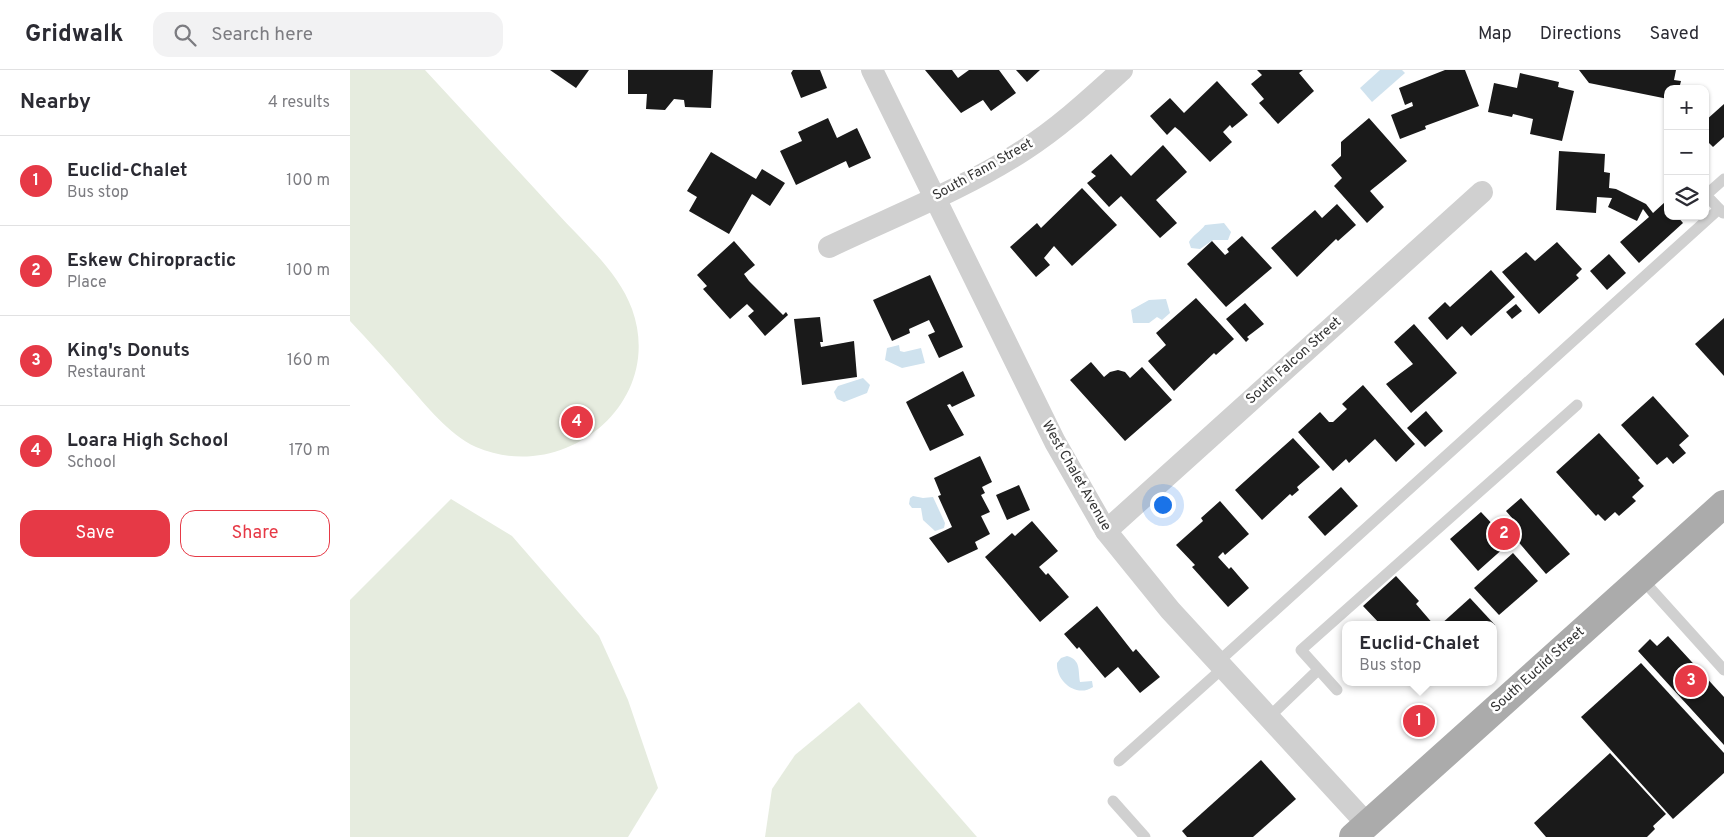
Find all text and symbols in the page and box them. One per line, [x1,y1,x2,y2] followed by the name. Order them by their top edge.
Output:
[153,12,503,57] search box
[25,20,123,50] text: Gridwalk
[171,21,199,49] icon: search
[211,23,313,47] text: Search here
[1478,23,1512,46] text: Map
[1540,23,1622,46] text: Directions
[1650,23,1699,46] text: Saved
[1664,85,1709,220] map controls
[1664,85,1709,130] button: +
[20,89,91,116] text: Nearby
[268,93,330,113] text: 4 results
[1664,130,1709,175] button: −
[930,135,1036,205] street label: South Fann Street
[67,159,187,183] text: Euclid-Chalet
[33,171,39,191] text: 1
[286,171,330,191] text: 100 m
[1664,175,1709,220] button: layers
[67,183,129,203] text: Bus stop
[67,249,236,273] text: Eskew Chiropractic
[31,261,41,281] text: 2
[286,261,330,281] text: 100 m
[67,273,107,293] text: Place
[1243,314,1345,408] street label: South Falcon Street
[67,339,190,363] text: King's Donuts
[31,351,41,371] text: 3
[287,351,330,371] text: 160 m
[67,363,146,383] text: Restaurant
[561,403,593,441] pin: 4
[1038,418,1114,534] street label: West Chalet Avenue
[67,429,229,453] text: Loara High School
[31,441,41,461] text: 4
[289,441,330,461] text: 170 m
[67,453,116,473] text: School
[1150,492,1176,518] your location
[20,510,170,557] button: Save
[180,510,330,557] button: Share
[1488,515,1520,553] pin: 2
[1342,621,1497,686] popup
[1488,623,1588,717] street label: South Euclid Street
[1359,632,1480,656] text: Euclid-Chalet
[1359,656,1421,676] text: Bus stop
[1675,662,1707,700] pin: 3
[1403,702,1435,740] pin: 1

